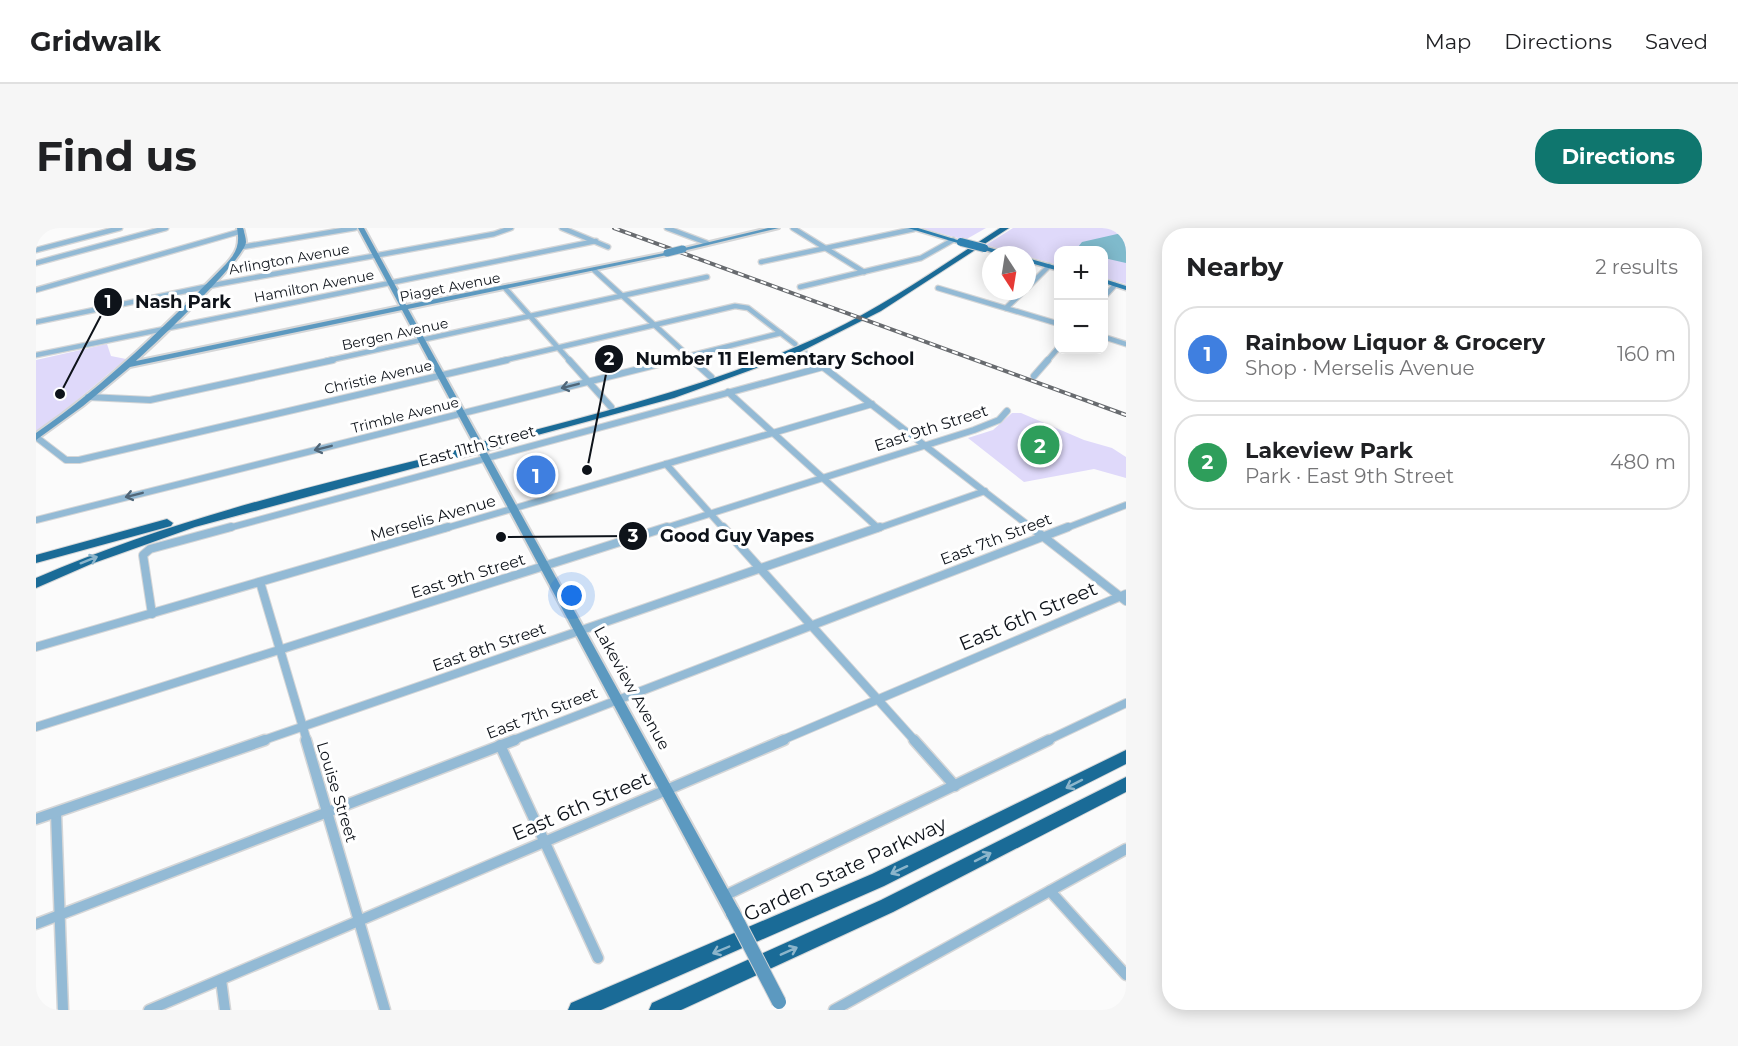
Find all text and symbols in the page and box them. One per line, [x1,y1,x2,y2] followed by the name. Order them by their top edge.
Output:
[30,24,161,58] text: Gridwalk
[1425,29,1471,54] text: Map
[1504,29,1612,54] text: Directions
[1645,29,1708,54] text: Saved
[1535,129,1702,184] button: Directions
[36,130,197,182] text: Find us
[227,240,351,278] street label: Arlington Avenue
[982,246,1036,300] north arrow
[1054,246,1108,354] map controls
[1054,246,1108,300] button: +
[1186,251,1283,283] text: Nearby
[1595,255,1678,279] text: 2 results
[252,266,376,306] street label: Hamilton Avenue
[398,268,502,306] street label: Piaget Avenue
[93,284,243,320] callout: Nash Park
[104,291,112,313] text: 1
[135,291,231,313] text: Nash Park
[1054,300,1108,354] button: −
[340,314,450,354] street label: Bergen Avenue
[1245,329,1545,356] text: Rainbow Liquor & Grocery
[594,341,927,377] callout: Number 11 Elementary School
[1204,342,1211,366] text: 1
[1617,342,1676,366] text: 160 m
[604,348,615,370] text: 2
[635,348,915,370] text: Number 11 Elementary School
[322,356,434,398] street label: Christie Avenue
[1245,356,1475,380] text: Shop · Merselis Avenue
[561,381,580,393] one-way arrow
[349,393,461,437] street label: Trimble Avenue
[872,401,991,455] street label: East 9th Street
[417,421,538,471] street label: East 11th Street
[1020,422,1060,468] pin: 2
[1245,437,1413,464] text: Lakeview Park
[314,443,333,455] one-way arrow
[1202,450,1213,474] text: 2
[1610,450,1676,474] text: 480 m
[516,452,556,498] pin: 1
[1245,464,1454,488] text: Park · East 9th Street
[125,490,144,502] one-way arrow
[368,491,498,545] street label: Merselis Avenue
[938,509,1055,569] street label: East 7th Street
[618,518,826,554] callout: Good Guy Vapes
[627,525,639,547] text: 3
[660,525,814,547] text: Good Guy Vapes
[409,549,528,602] street label: East 9th Street
[80,554,98,565] one-way arrow
[955,576,1101,656] street label: East 6th Street
[557,581,586,610] your location
[430,619,549,675] street label: East 8th Street
[590,623,674,753] street label: Lakeview Avenue
[484,683,601,743] street label: East 7th Street
[313,739,361,845] street label: Louise Street
[508,766,654,846] street label: East 6th Street
[1065,778,1083,790] one-way arrow
[740,811,950,927] street label: Garden State Parkway
[974,851,991,863] one-way arrow
[890,864,908,876] one-way arrow
[712,945,731,956] one-way arrow
[779,945,797,957] one-way arrow

